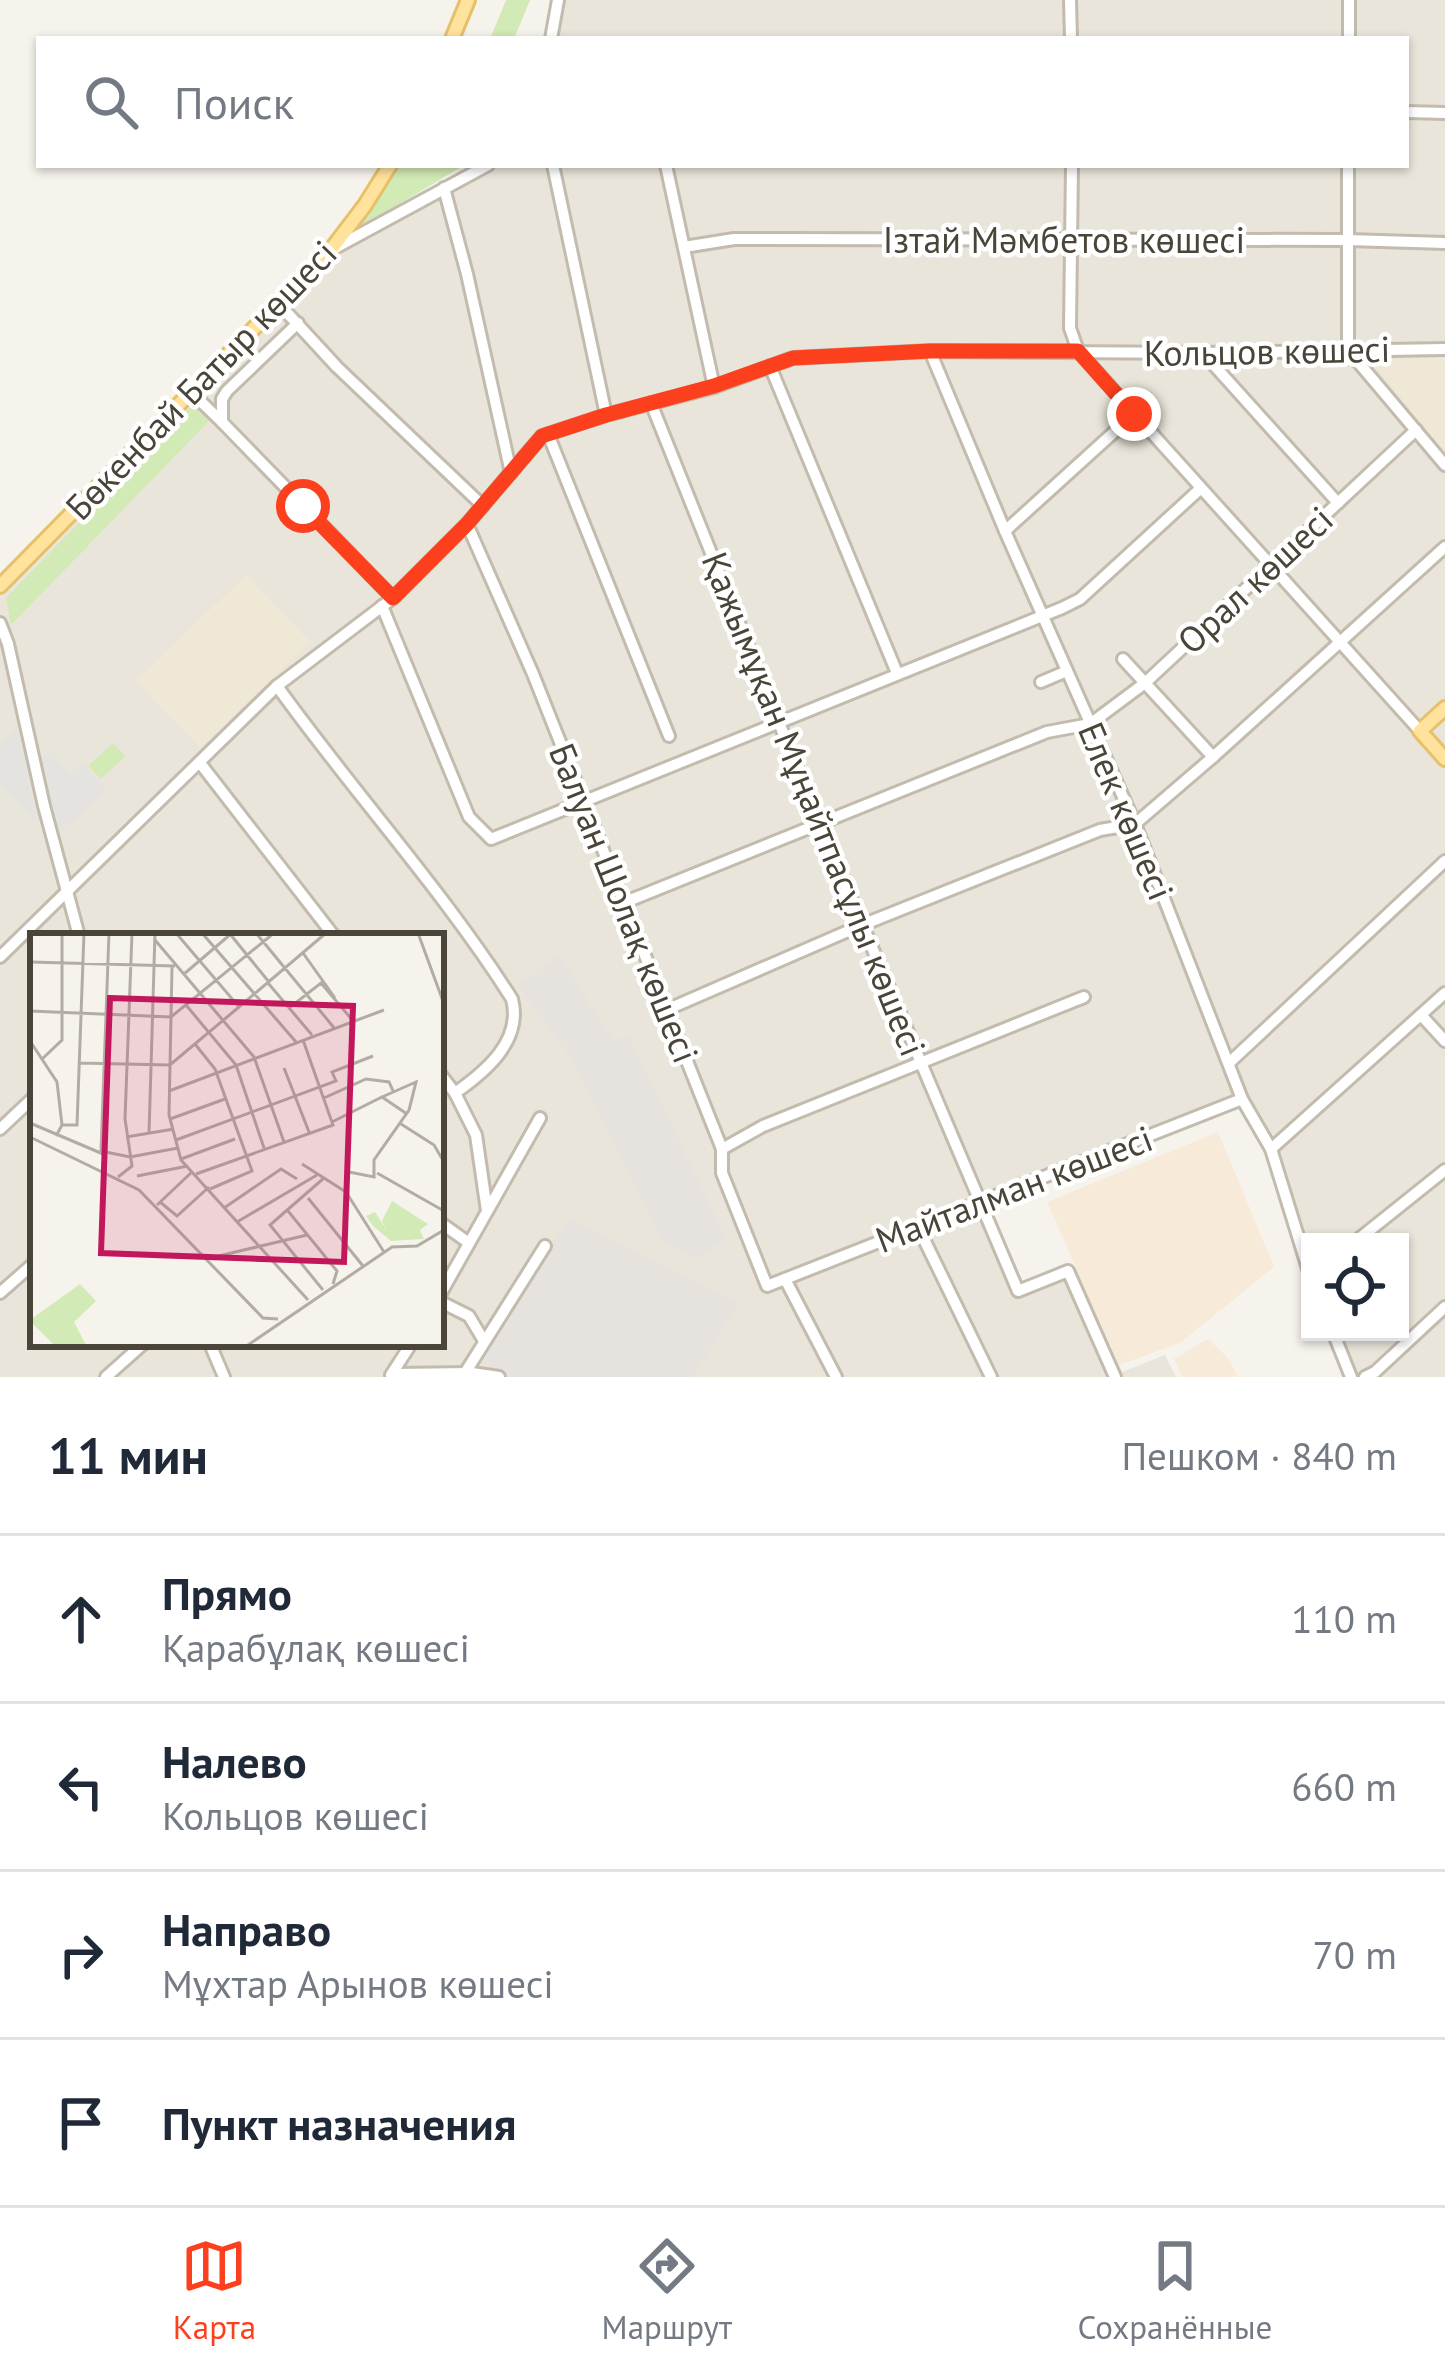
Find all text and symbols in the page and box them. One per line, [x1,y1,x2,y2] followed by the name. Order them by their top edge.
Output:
[36,36,1409,168] search box
[78,69,144,135] icon: search
[174,73,294,131] text: Поиск
[883,216,1245,263] street label: Ізтай Мәмбетов көшесі
[55,230,347,530] street label: Бөкенбай Батыр көшесі
[1143,325,1391,376] street label: Кольцов көшесі
[1107,387,1161,441] route end
[276,479,330,533] route start
[1167,496,1342,664] street label: Орал көшесі
[692,545,937,1063] street label: Қажымұқан Мұңайтпасұлы көшесі
[1068,715,1185,907] street label: Елек көшесі
[539,736,710,1069] street label: Балуан Шолақ көшесі
[30,933,444,1347] inset map
[869,1114,1159,1263] street label: Майталман көшесі
[1301,1233,1409,1341] map controls
[1301,1233,1409,1341] button: locate
[48,1422,208,1488] text: 11 мин
[1121,1430,1397,1481] text: Пешком · 840 m
[162,1564,292,1622] text: Прямо
[48,1586,114,1652] icon: ahead
[1291,1593,1397,1644] text: 110 m
[162,1622,470,1673] text: Қарабұлақ көшесі
[162,1732,307,1790] text: Налево
[48,1754,114,1820] icon: left
[1291,1761,1397,1812] text: 660 m
[162,1790,429,1841] text: Кольцов көшесі
[162,1900,331,1958] text: Направо
[48,1922,114,1988] icon: right
[1312,1929,1397,1980] text: 70 m
[162,1958,554,2009] text: Мұхтар Арынов көшесі
[48,2090,114,2156] icon: arrive
[162,2094,516,2152] text: Пункт назначения
[173,2233,256,2348] tab: Карта
[602,2233,732,2348] tab: Маршрут
[1078,2233,1272,2348] tab: Сохранённые

